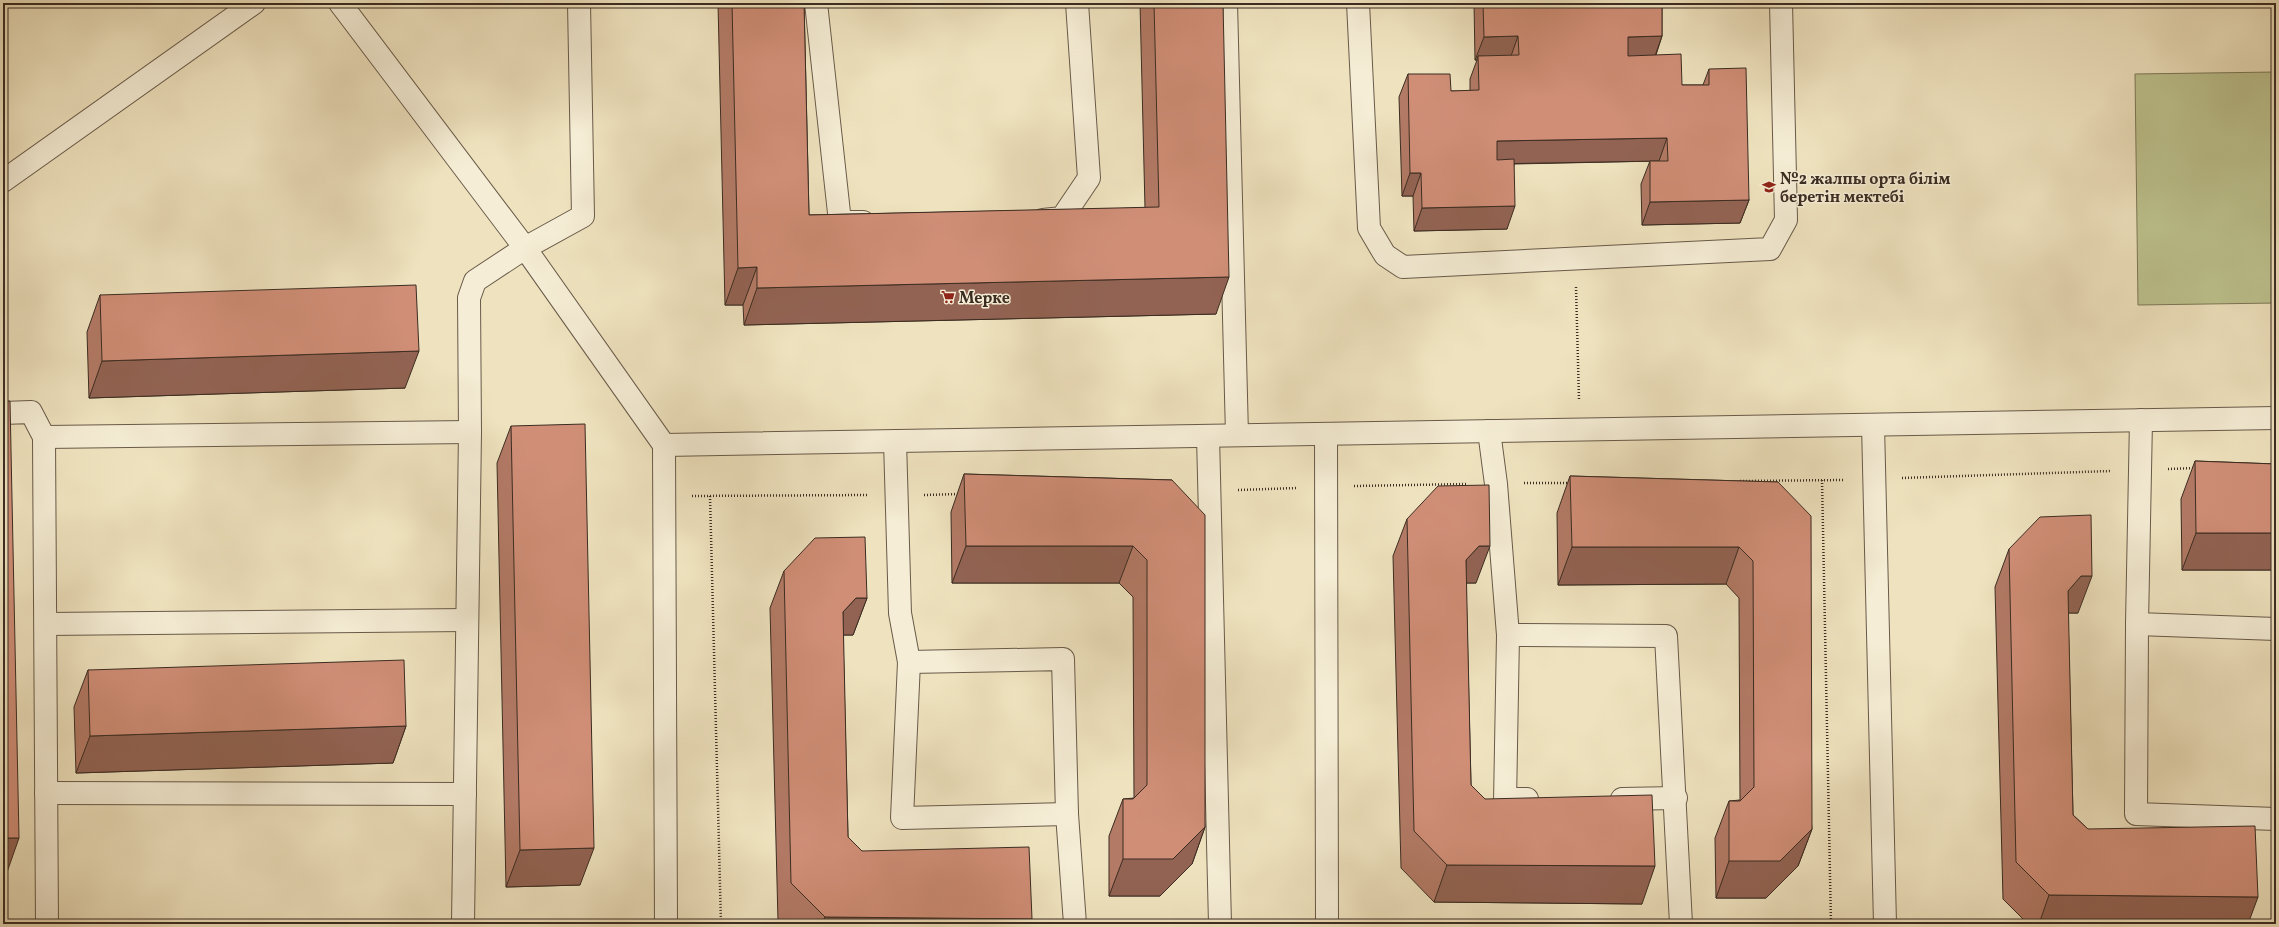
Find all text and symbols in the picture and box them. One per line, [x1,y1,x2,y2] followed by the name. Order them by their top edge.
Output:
[1780,169,1951,209] place label: №2 жалпы орта білім беретін мектебі
[1761,179,1777,195] school or university icon: №2 жалпы орта білім беретін мектебі
[959,288,1010,310] place label: Мерке
[940,289,956,305] supermarket icon: Мерке

